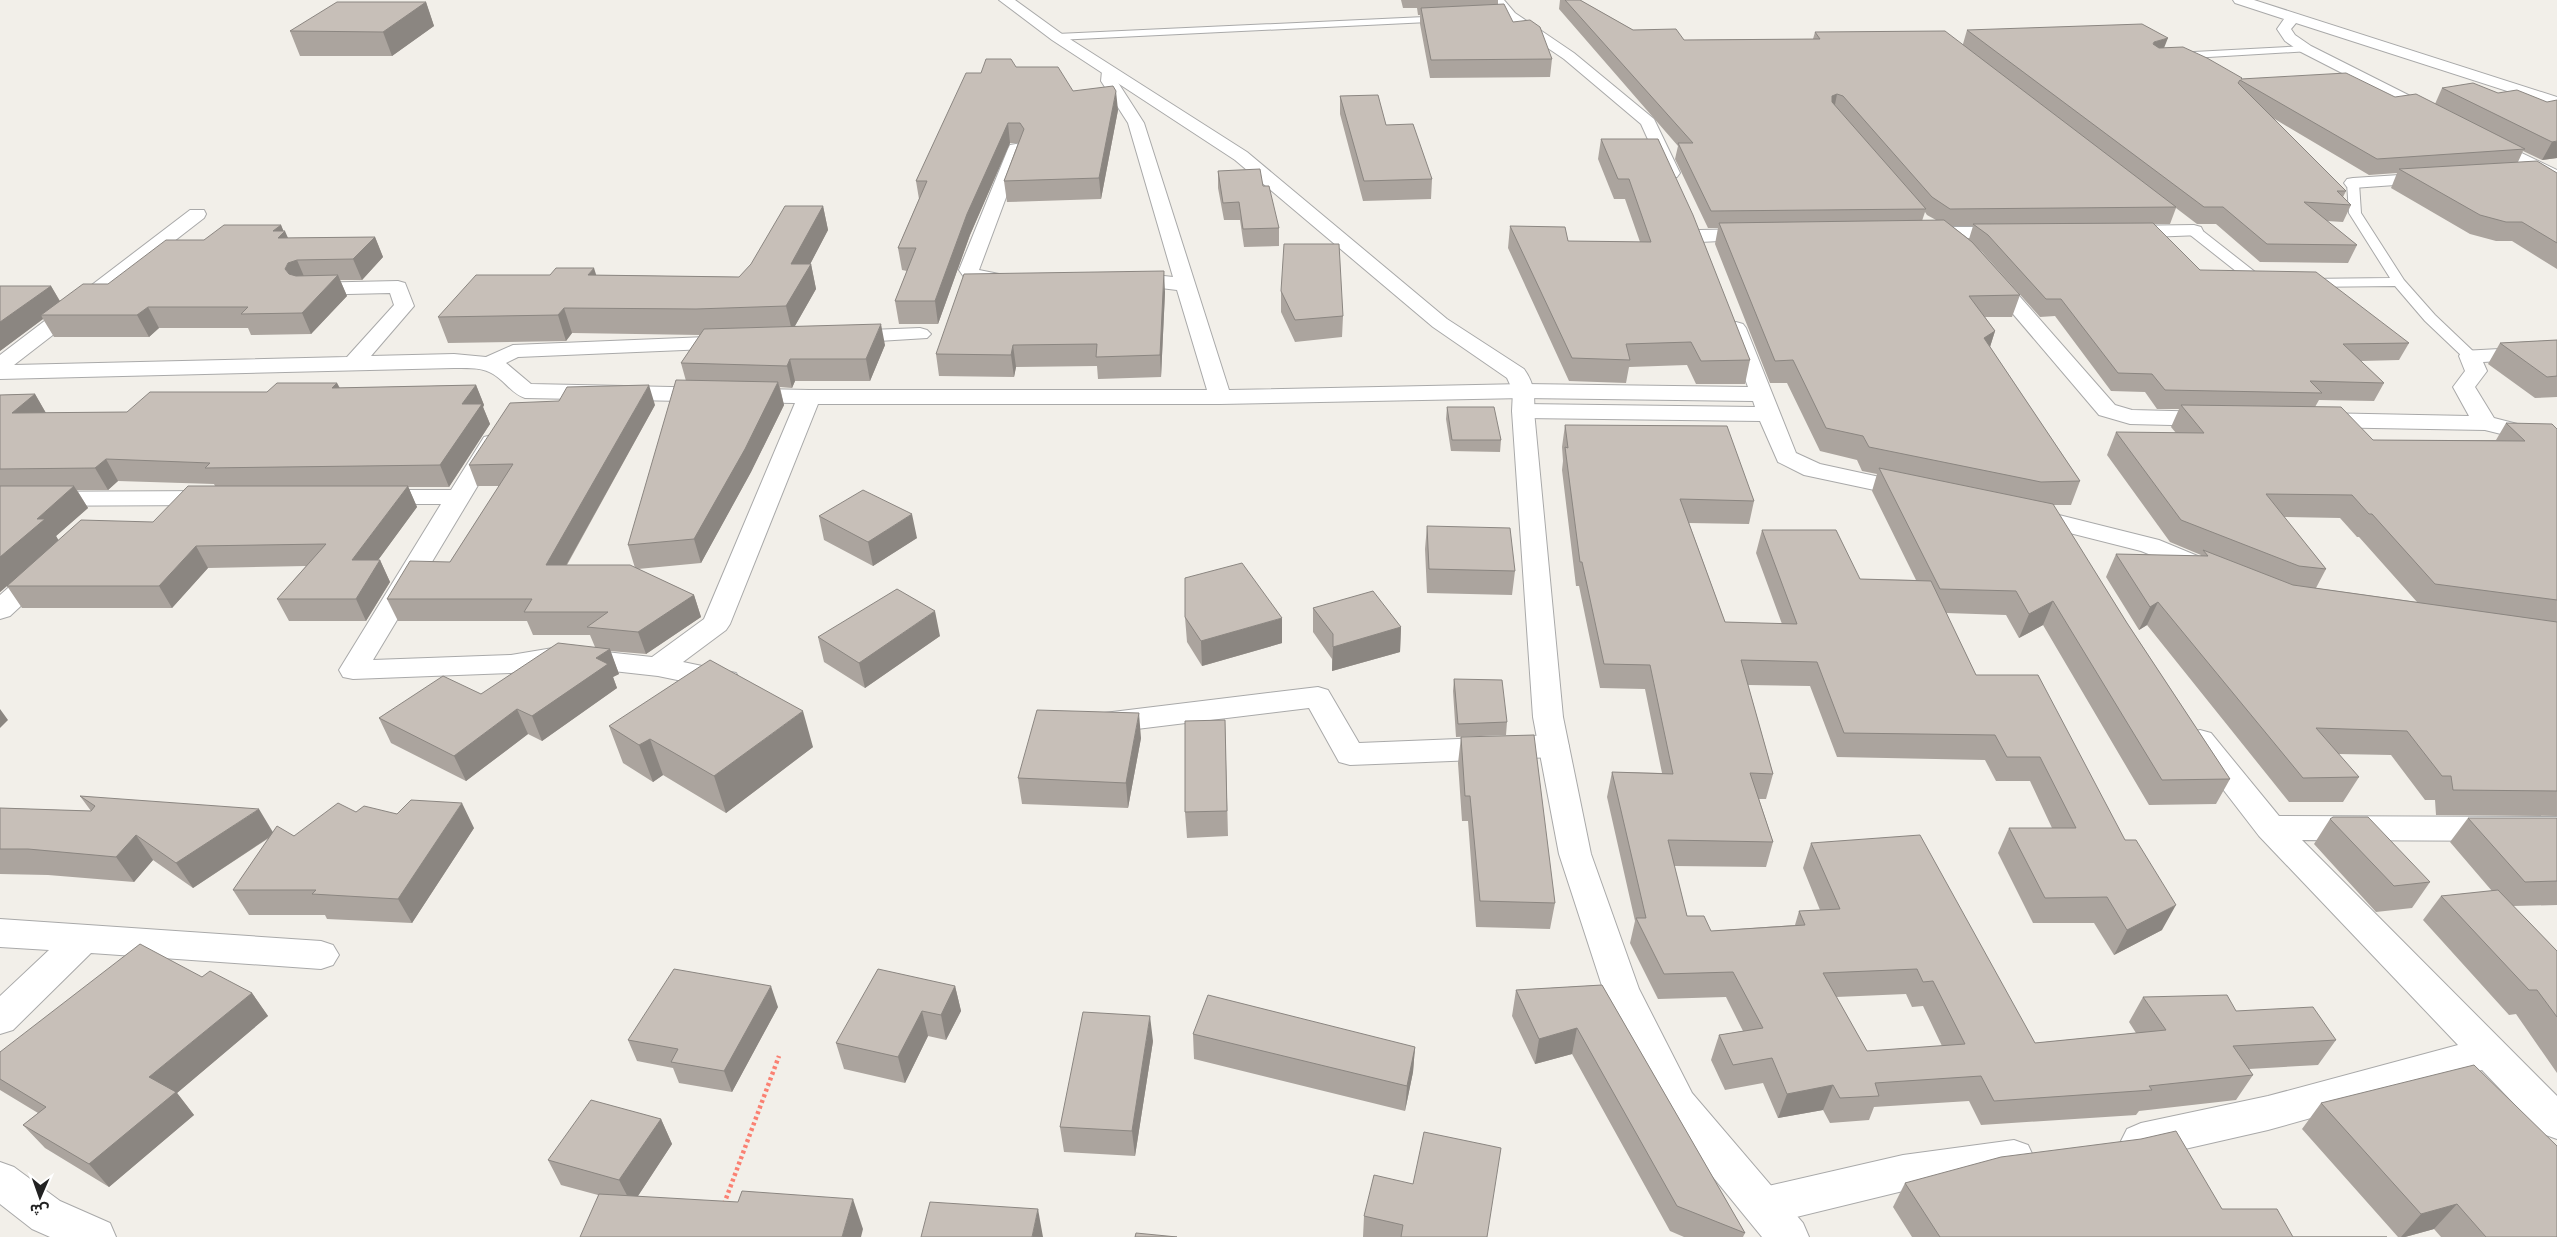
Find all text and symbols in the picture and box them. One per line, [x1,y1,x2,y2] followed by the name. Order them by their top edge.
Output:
[15,1172,65,1222] north arrow
[30,1202,49,1219] text: ش

